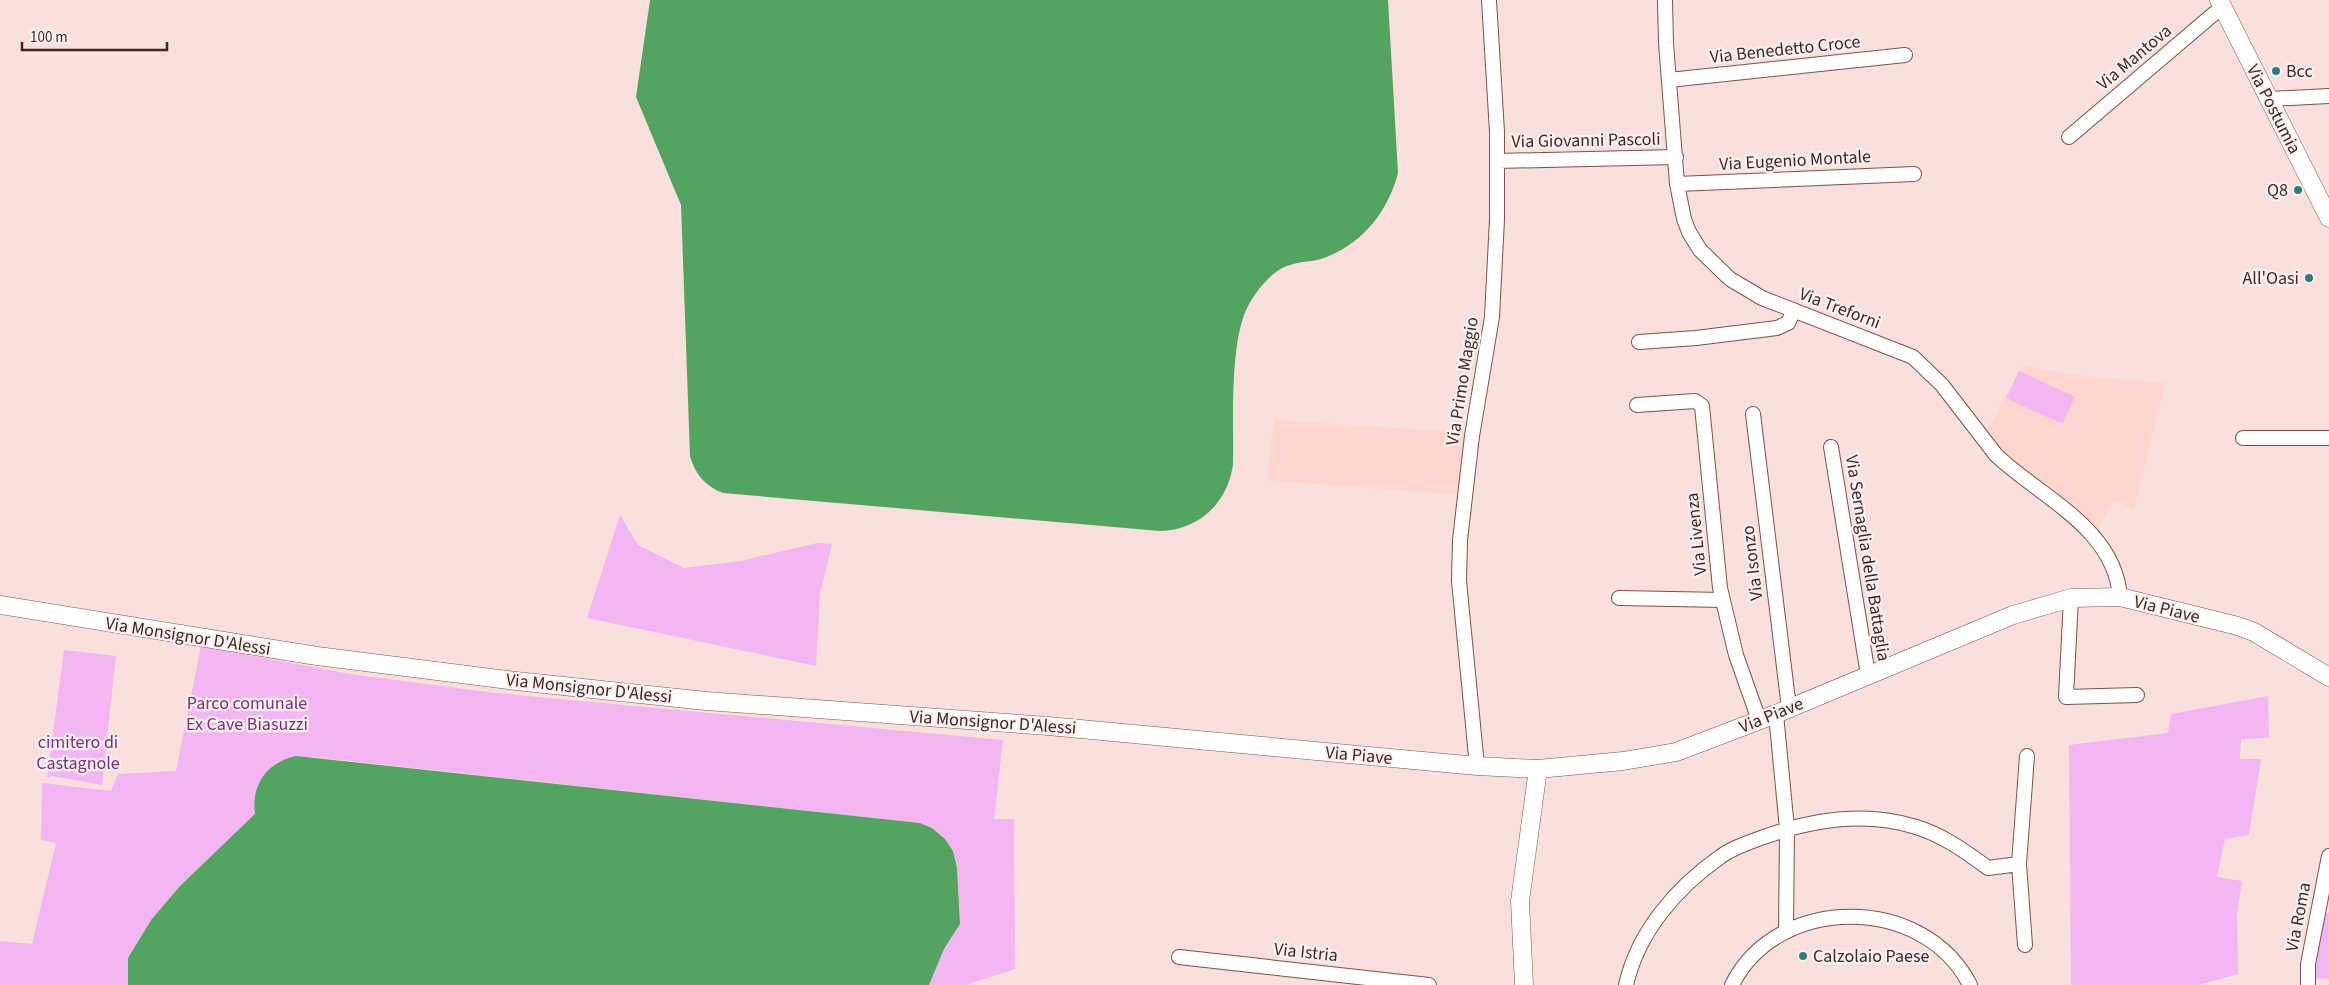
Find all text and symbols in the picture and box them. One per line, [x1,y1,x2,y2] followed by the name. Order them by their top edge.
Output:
[2091,19,2177,96] street label: Via Mantova
[22,20,168,52] scale bar
[30,27,68,48] text: 100 m
[1709,29,1862,70] street label: Via Benedetto Croce
[2286,59,2313,84] place label: Bcc
[2240,60,2307,158] street label: Via Postumia
[2270,65,2282,77] marker: Bcc
[1511,127,1661,154] street label: Via Giovanni Pascoli
[1718,144,1872,177] street label: Via Eugenio Montale
[2267,178,2288,203] place label: Q8
[2292,184,2304,196] marker: Q8
[2243,266,2299,291] place label: All'Oasi
[2303,272,2315,284] marker: All'Oasi
[1795,281,1884,335] street label: Via Treforni
[1440,315,1485,447] street label: Via Primo Maggio
[1839,453,1896,663] street label: Via Sernaglia della Battaglia
[1680,491,1713,577] street label: Via Livenza
[1735,524,1770,602] street label: Via Isonzo
[2131,589,2203,630] street label: Via Piave
[104,611,272,662] street label: Via Monsignor D'Alessi
[505,667,673,710] street label: Via Monsignor D'Alessi
[186,691,308,737] park label: Parco comunale Ex Cave Biasuzzi
[1735,691,1807,740] street label: Via Piave
[909,704,1077,741] street label: Via Monsignor D'Alessi
[36,730,120,776] park label: cimitero di Castagnole
[1324,740,1394,771] street label: Via Piave
[2280,880,2317,954] street label: Via Roma
[1273,937,1339,968] street label: Via Istria
[1813,944,1930,969] place label: Calzolaio Paese
[1797,950,1809,962] marker: Calzolaio Paese

